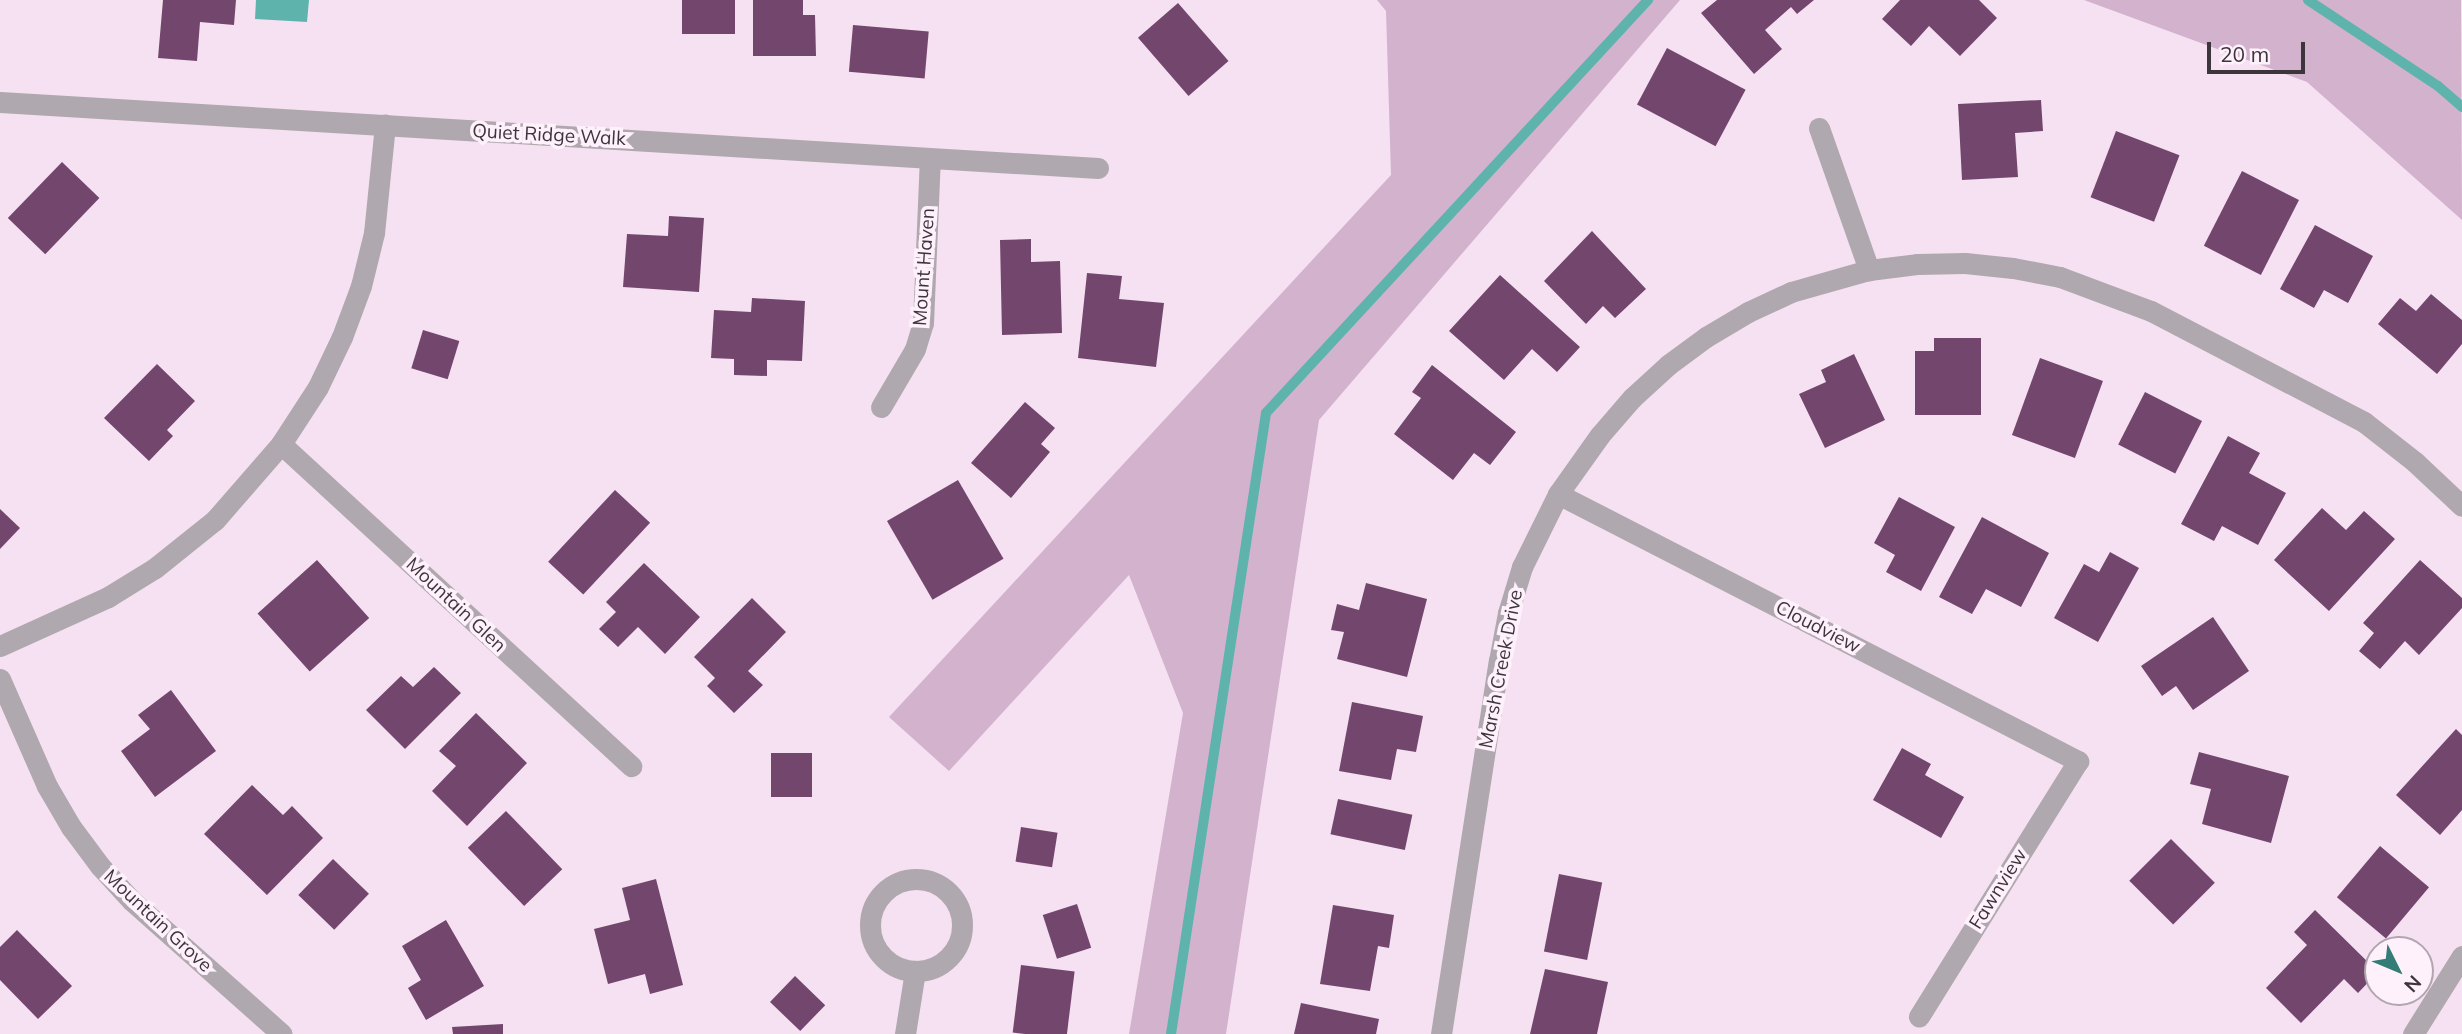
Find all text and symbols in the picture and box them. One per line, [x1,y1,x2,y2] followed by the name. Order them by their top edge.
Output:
[2210,28,2308,72] scale bar
[2220,41,2269,67] text: 20 m
[472,120,626,150] street label: Quiet Ridge Walk
[909,207,939,327] street label: Mount Haven
[401,553,511,657] street label: Mountain Glen
[1474,588,1528,750] street label: Marsh Creek Drive
[1772,596,1864,658] street label: Cloudview
[1964,845,2032,933] street label: Fawnview
[99,865,217,977] street label: Mountain Grove
[2364,936,2434,1006] north arrow
[2399,971,2427,997] text: N

